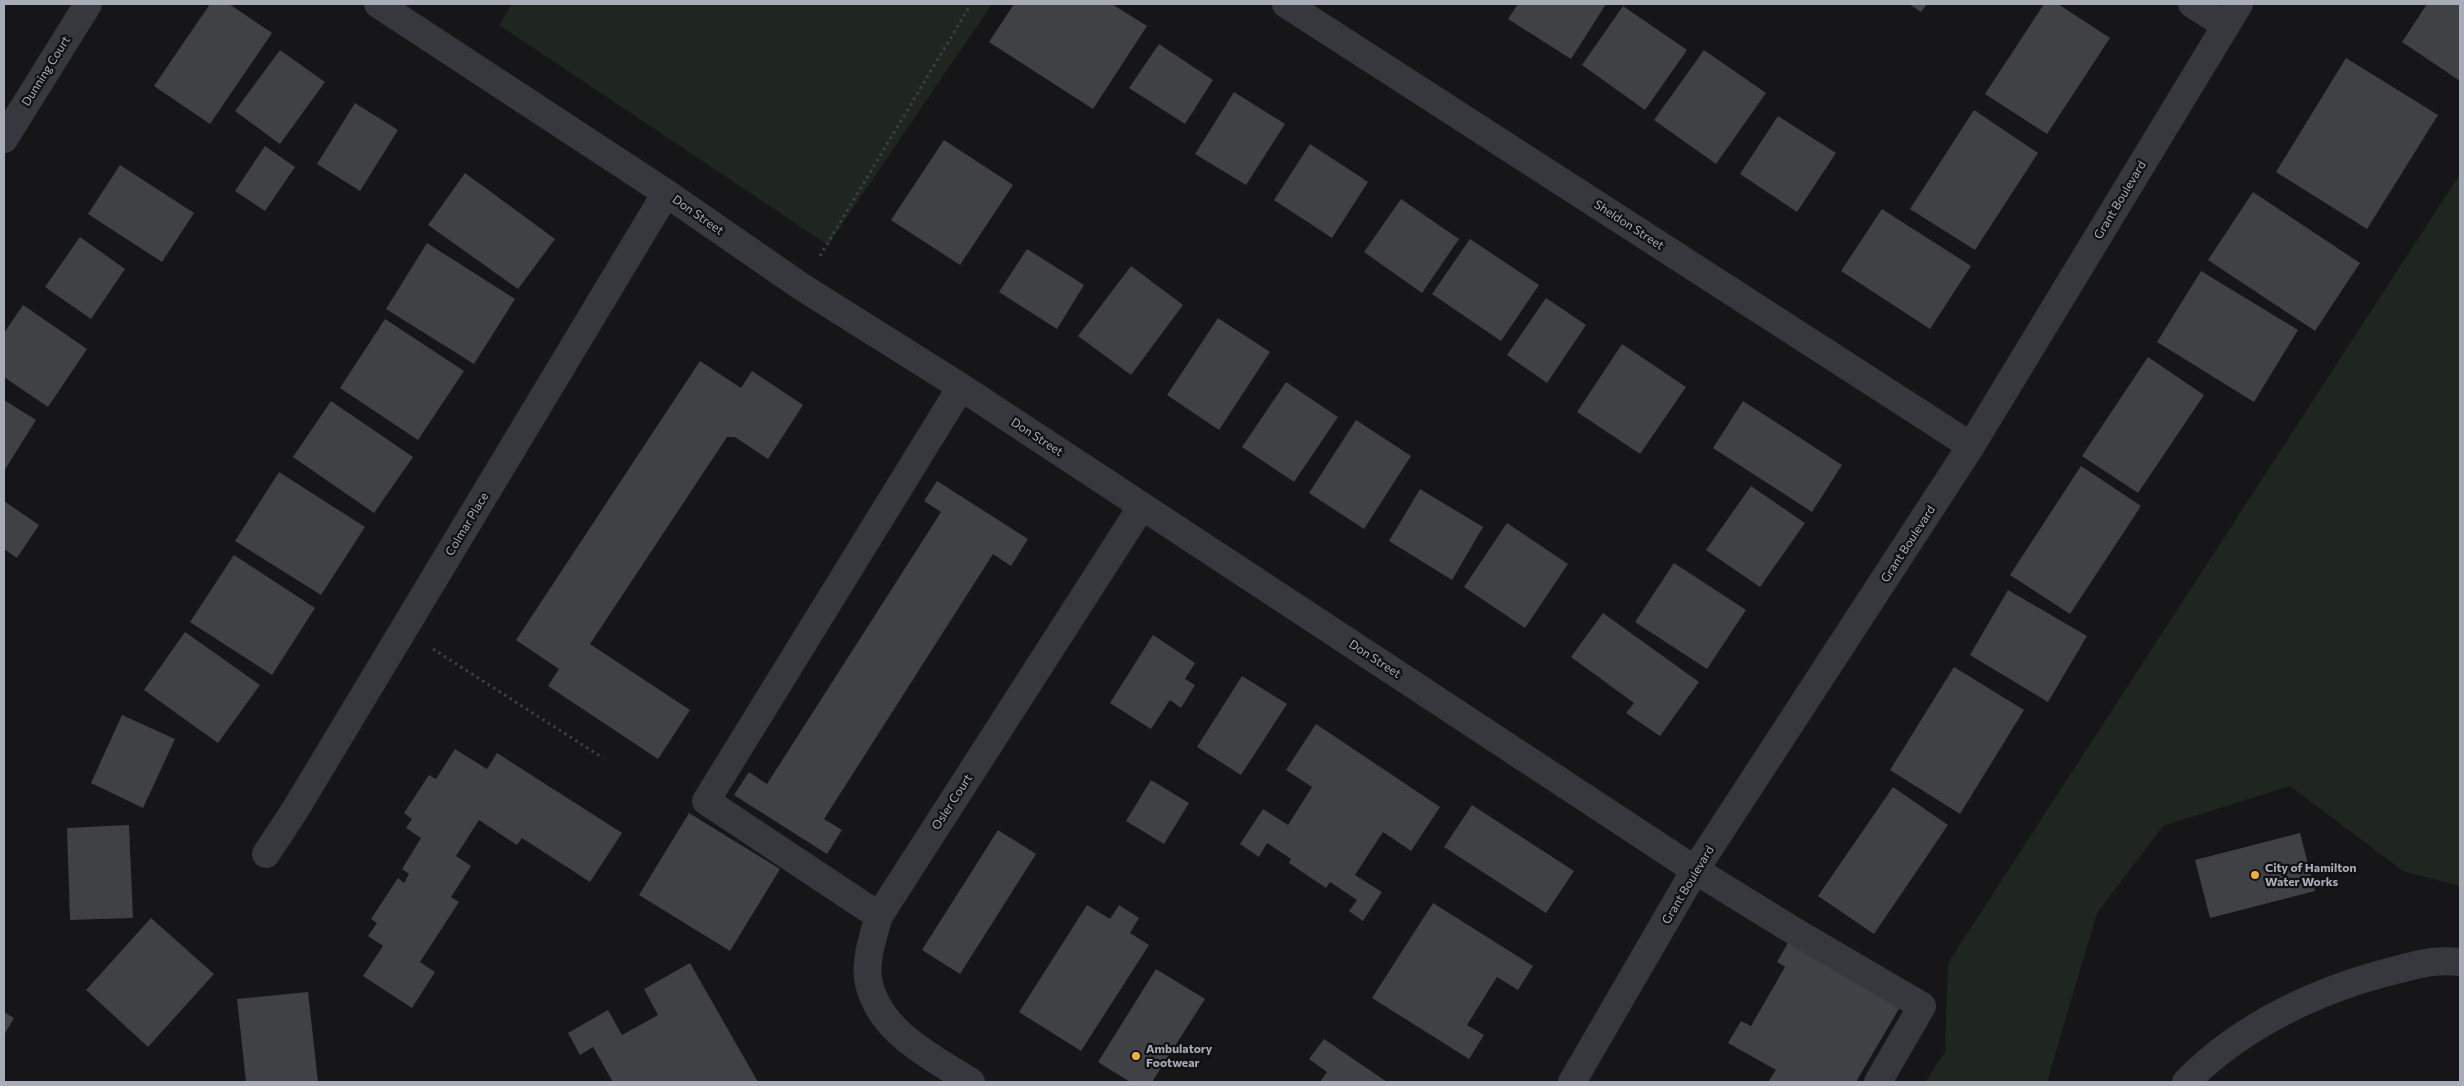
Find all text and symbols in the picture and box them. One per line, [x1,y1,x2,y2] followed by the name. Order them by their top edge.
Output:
[19,33,73,109] street label: Dunning Court
[2091,158,2149,242] street label: Grant Boulevard
[670,192,726,238] street label: Don Street
[1591,197,1667,253] street label: Sheldon Street
[1008,415,1066,459] street label: Don Street
[442,490,492,558] street label: Colmar Place
[1878,503,1938,585] street label: Grant Boulevard
[1346,637,1404,681] street label: Don Street
[929,771,975,833] street label: Osler Court
[1659,843,1717,927] street label: Grant Boulevard
[2265,861,2356,889] place label: City of Hamilton Water Works
[2249,869,2261,881] marker: City of Hamilton Water Works
[1146,1042,1212,1070] place label: Ambulatory Footwear
[1130,1050,1142,1062] marker: Ambulatory Footwear

